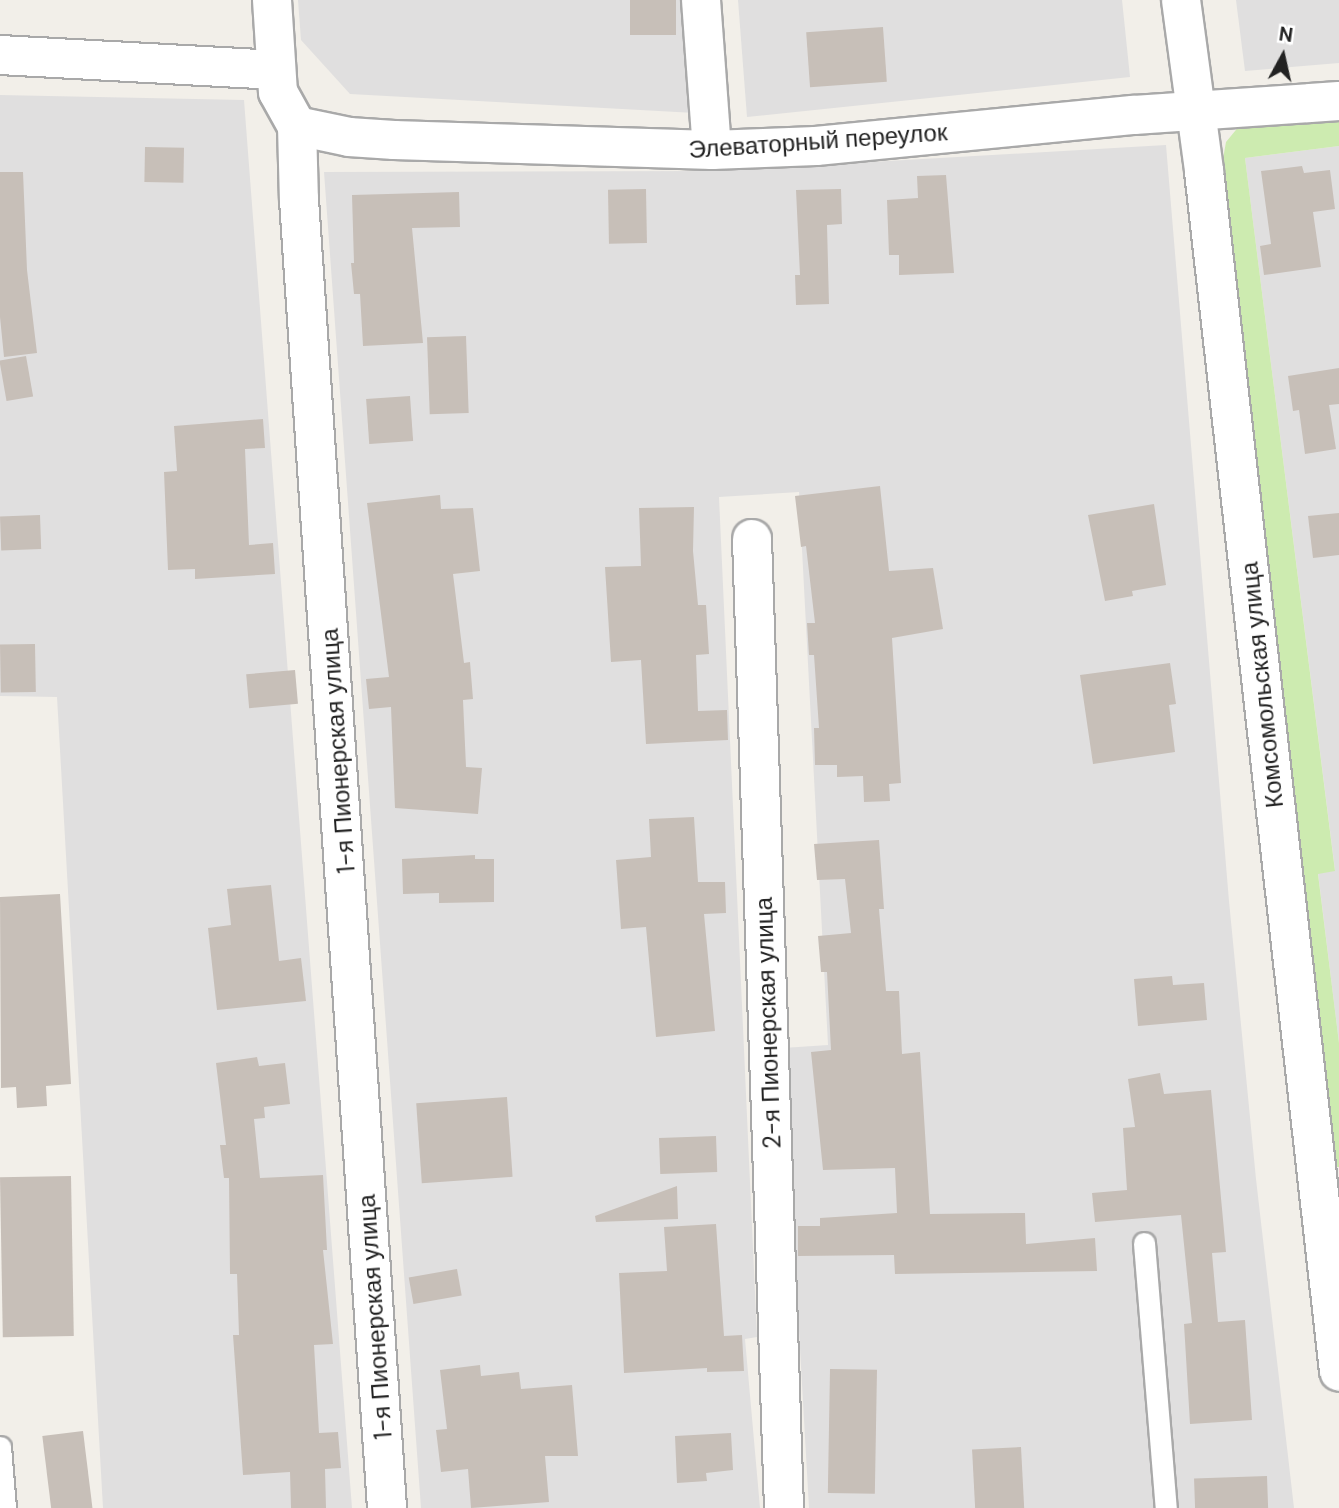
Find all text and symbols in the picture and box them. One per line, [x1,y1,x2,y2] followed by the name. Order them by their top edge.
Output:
[1248,21,1318,91] north arrow
[1277,21,1295,48] text: N
[688,118,948,164] street label: Элеваторный переулок
[1235,561,1289,809] street label: Комсомольская улица
[315,628,361,874] street label: 1-я Пионерская улица
[749,897,787,1149] street label: 2-я Пионерская улица
[352,1194,398,1440] street label: 1-я Пионерская улица

